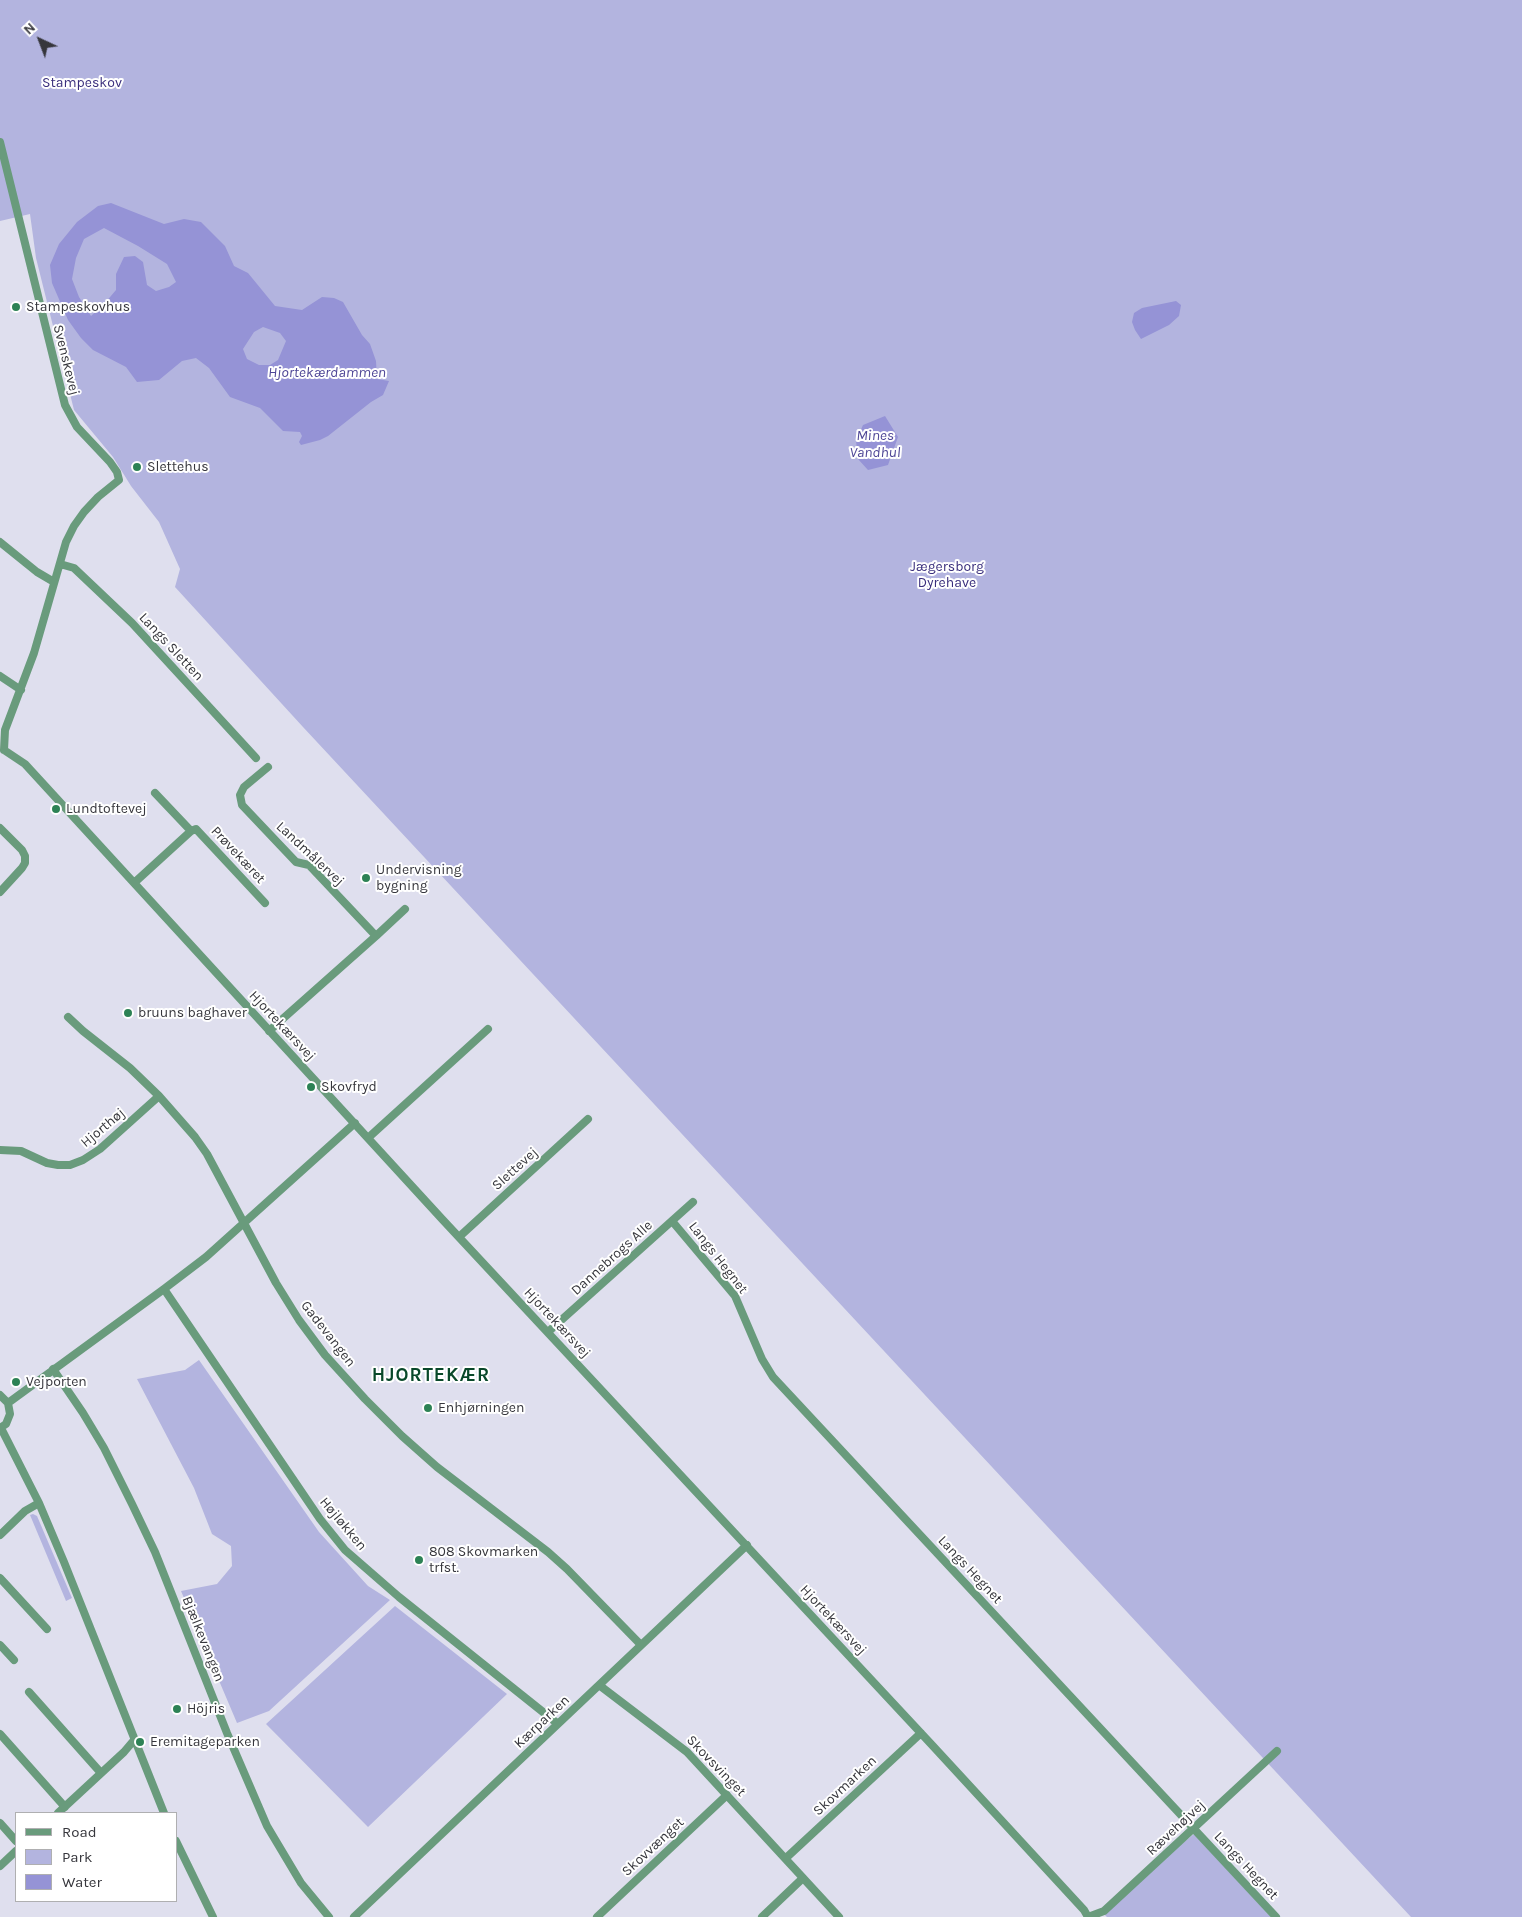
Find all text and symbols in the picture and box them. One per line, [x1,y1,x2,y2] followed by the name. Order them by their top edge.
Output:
[15,15,65,65] north arrow
[20,19,39,38] text: N
[42,75,122,91] park label: Stampeskov
[26,299,130,315] place label: Stampeskovhus
[10,301,22,313] marker: Stampeskovhus
[49,323,83,397] street label: Svenskevej
[268,364,386,382] water label: Hjortekærdammen
[850,427,900,462] water label: Mines Vandhul
[147,459,209,475] place label: Slettehus
[131,461,143,473] marker: Slettehus
[910,559,984,592] park label: Jægersborg Dyrehave
[135,609,207,685] street label: Langs Sletten
[66,801,147,817] place label: Lundtoftevej
[50,803,62,815] marker: Lundtoftevej
[273,818,347,890] street label: Landmålervej
[207,823,269,887] street label: Prøvekæret
[376,862,462,894] place label: Undervisning bygning
[360,872,372,884] marker: Undervisning bygning
[245,987,319,1065] street label: Hjortekærsvej
[138,1005,247,1021] place label: bruuns baghaver
[122,1007,134,1019] marker: bruuns baghaver
[321,1079,377,1095] place label: Skovfryd
[305,1081,317,1093] marker: Skovfryd
[78,1105,128,1151] street label: Hjorthøj
[489,1144,541,1194] street label: Slettevej
[568,1217,656,1299] street label: Dannebrogs Alle
[685,1219,751,1297] street label: Langs Hegnet
[520,1284,594,1362] street label: Hjortekærsvej
[297,1298,359,1370] street label: Gadevangen
[371,1365,491,1387] district label: HJORTEKÆR
[26,1374,87,1390] place label: Vejporten
[10,1376,22,1388] marker: Vejporten
[438,1400,524,1416] place label: Enhjørningen
[422,1402,434,1414] marker: Enhjørningen
[316,1494,370,1554] street label: Højløkken
[934,1533,1006,1607] street label: Langs Hegnet
[429,1544,538,1576] place label: 808 Skovmarken trfst.
[413,1554,425,1566] marker: 808 Skovmarken trfst.
[796,1581,870,1659] street label: Hjortekærsvej
[178,1594,228,1684] street label: Bjælkevangen
[511,1692,573,1752] street label: Kærparken
[187,1701,225,1717] place label: Höjris
[171,1703,183,1715] marker: Höjris
[683,1732,749,1800] street label: Skovsvinget
[150,1734,260,1750] place label: Eremitageparken
[134,1736,146,1748] marker: Eremitageparken
[810,1752,880,1820] street label: Skovmarken
[1143,1797,1209,1859] street label: Rævehøjvej
[15,1812,178,1902] legend
[618,1814,688,1880] street label: Skovvænget
[62,1823,97,1841] text: Road
[1210,1829,1282,1903] street label: Langs Hegnet
[62,1848,92,1866] text: Park
[62,1873,102,1891] text: Water

